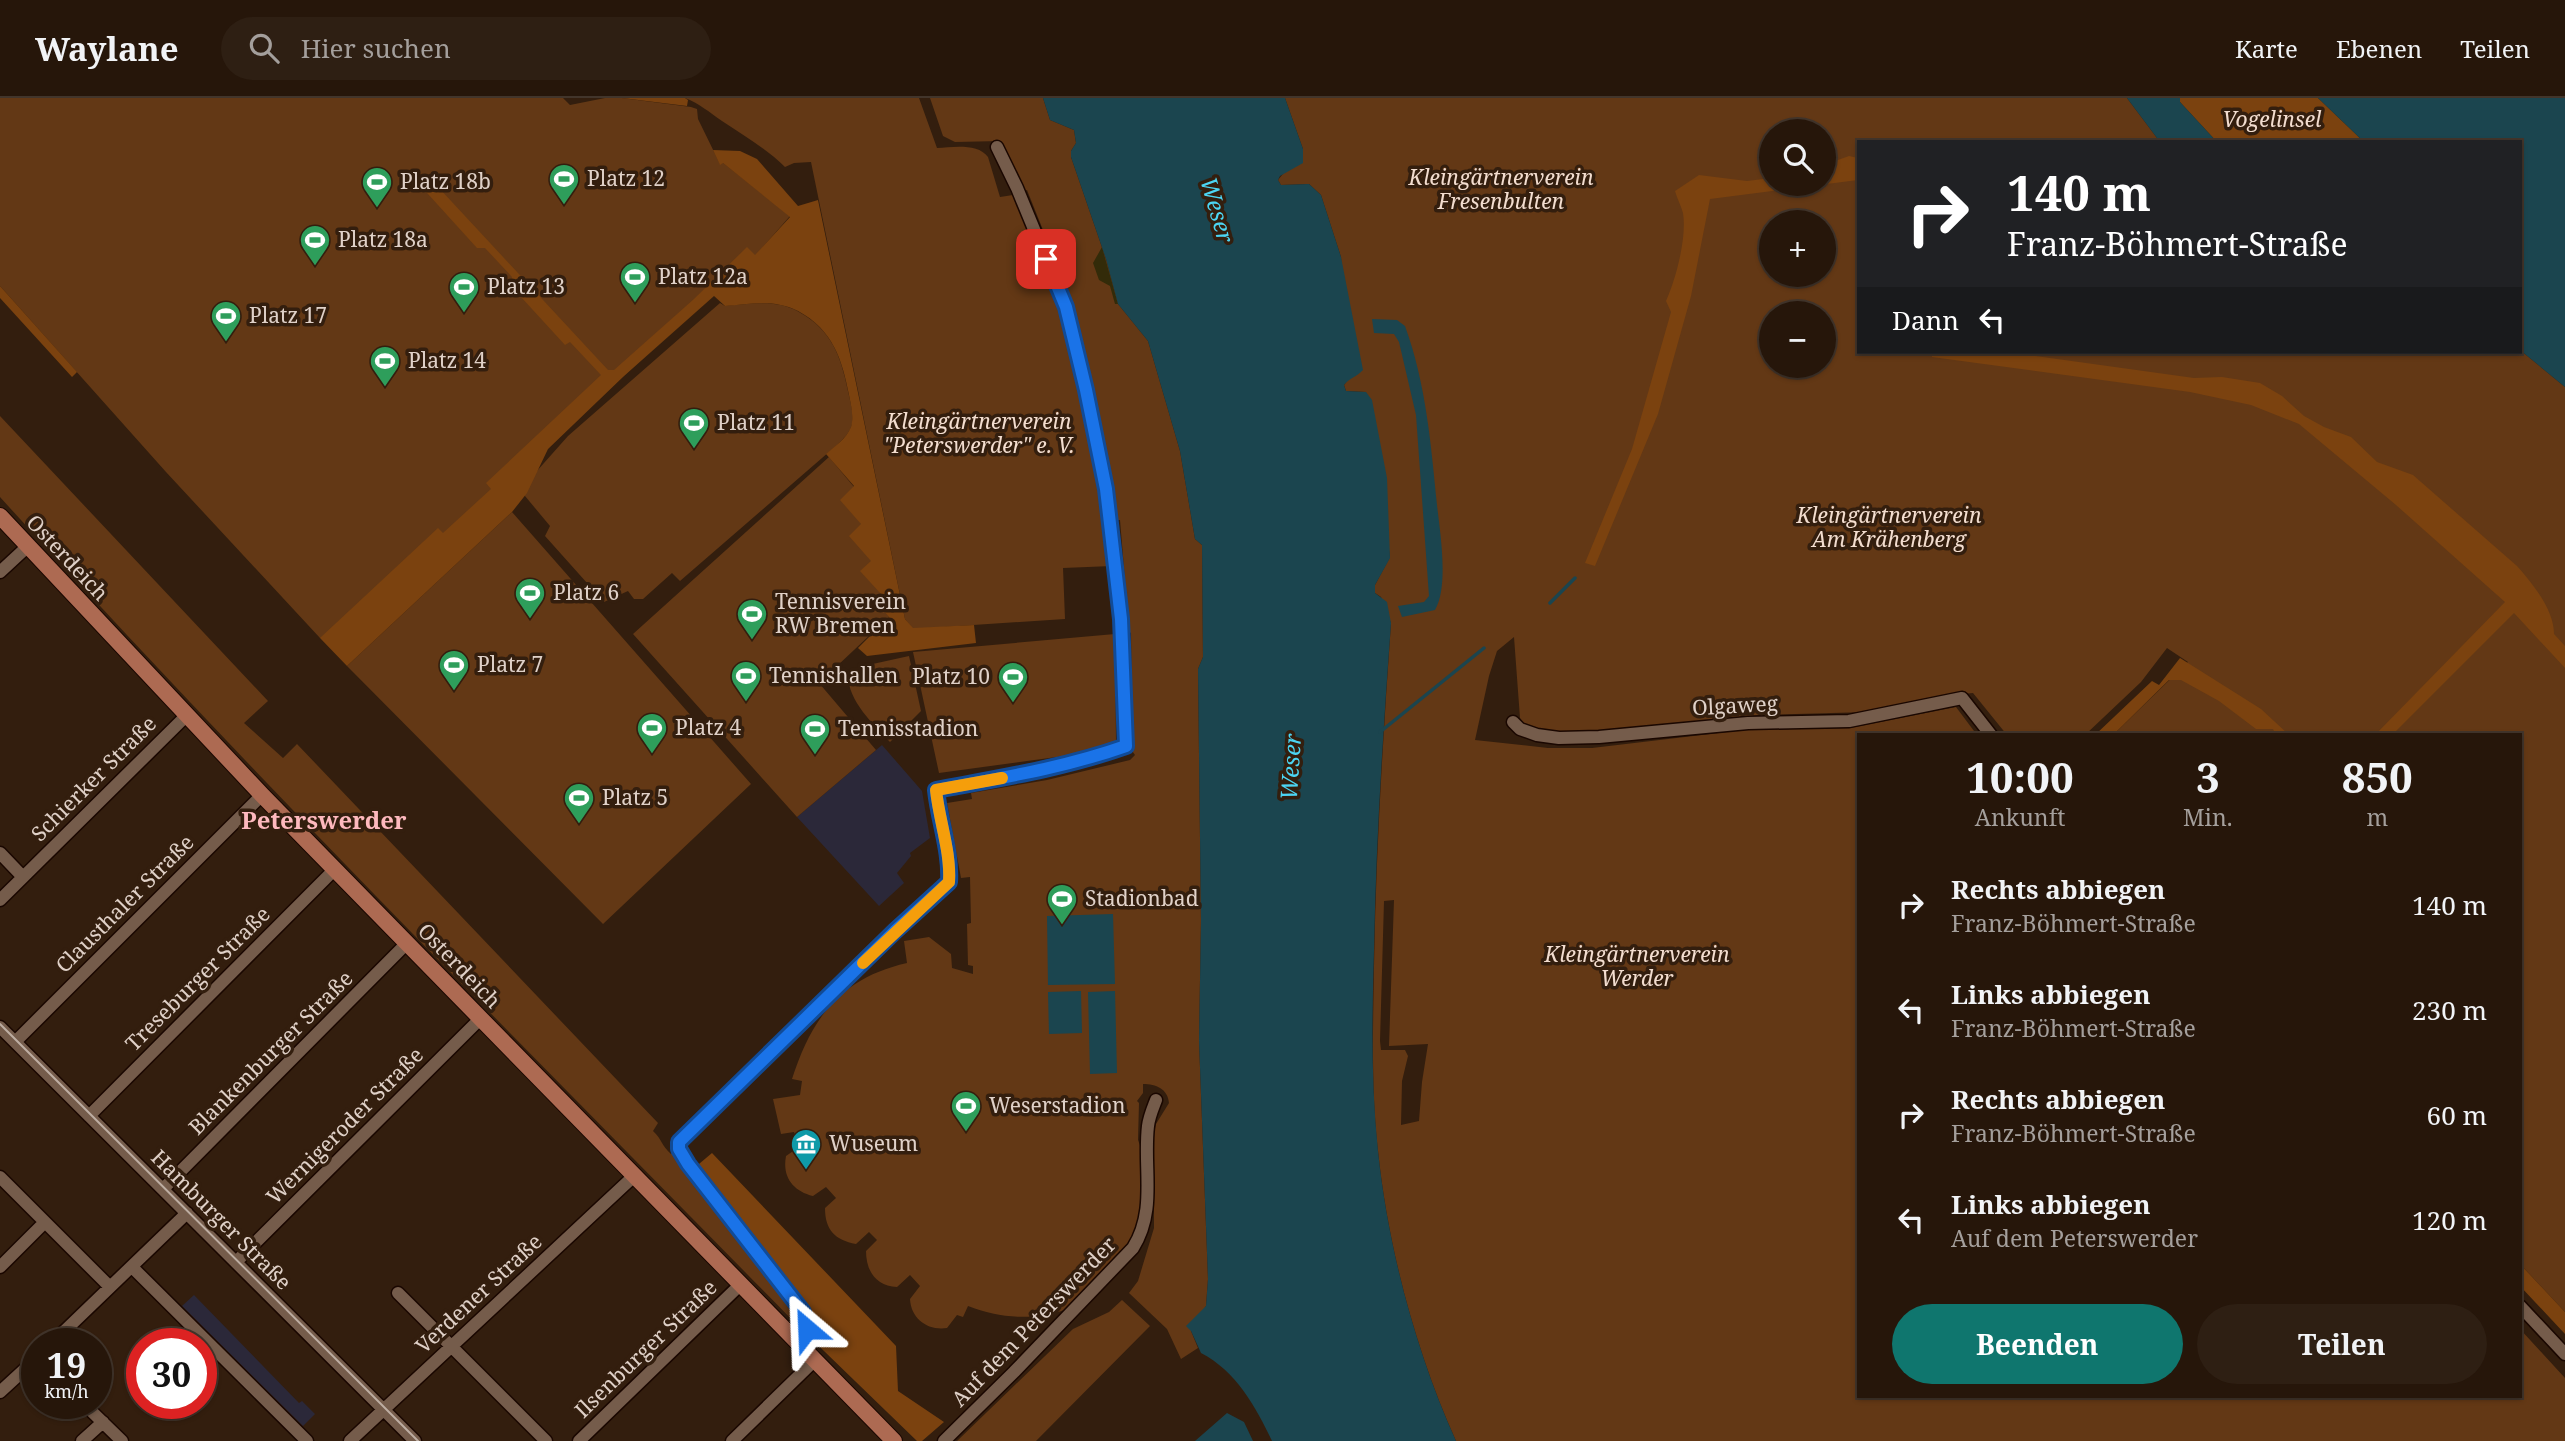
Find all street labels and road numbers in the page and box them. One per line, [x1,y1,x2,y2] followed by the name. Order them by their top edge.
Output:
[21,508,115,606] street label: Osterdeich
[1691,689,1779,721] street label: Olgaweg
[25,710,162,847] street label: Schierker Straße
[49,828,199,978] street label: Clausthaler Straße
[119,900,276,1057] street label: Treseburger Straße
[412,917,507,1014] street label: Osterdeich
[182,964,358,1140] street label: Blankenburger Straße
[260,1041,429,1210] street label: Wernigeroder Straße
[146,1143,298,1295] street label: Hamburger Straße
[409,1227,548,1359] street label: Verdener Straße
[945,1230,1122,1412] street label: Auf dem Peterswerder
[568,1273,722,1423] street label: Ilsenburger Straße

